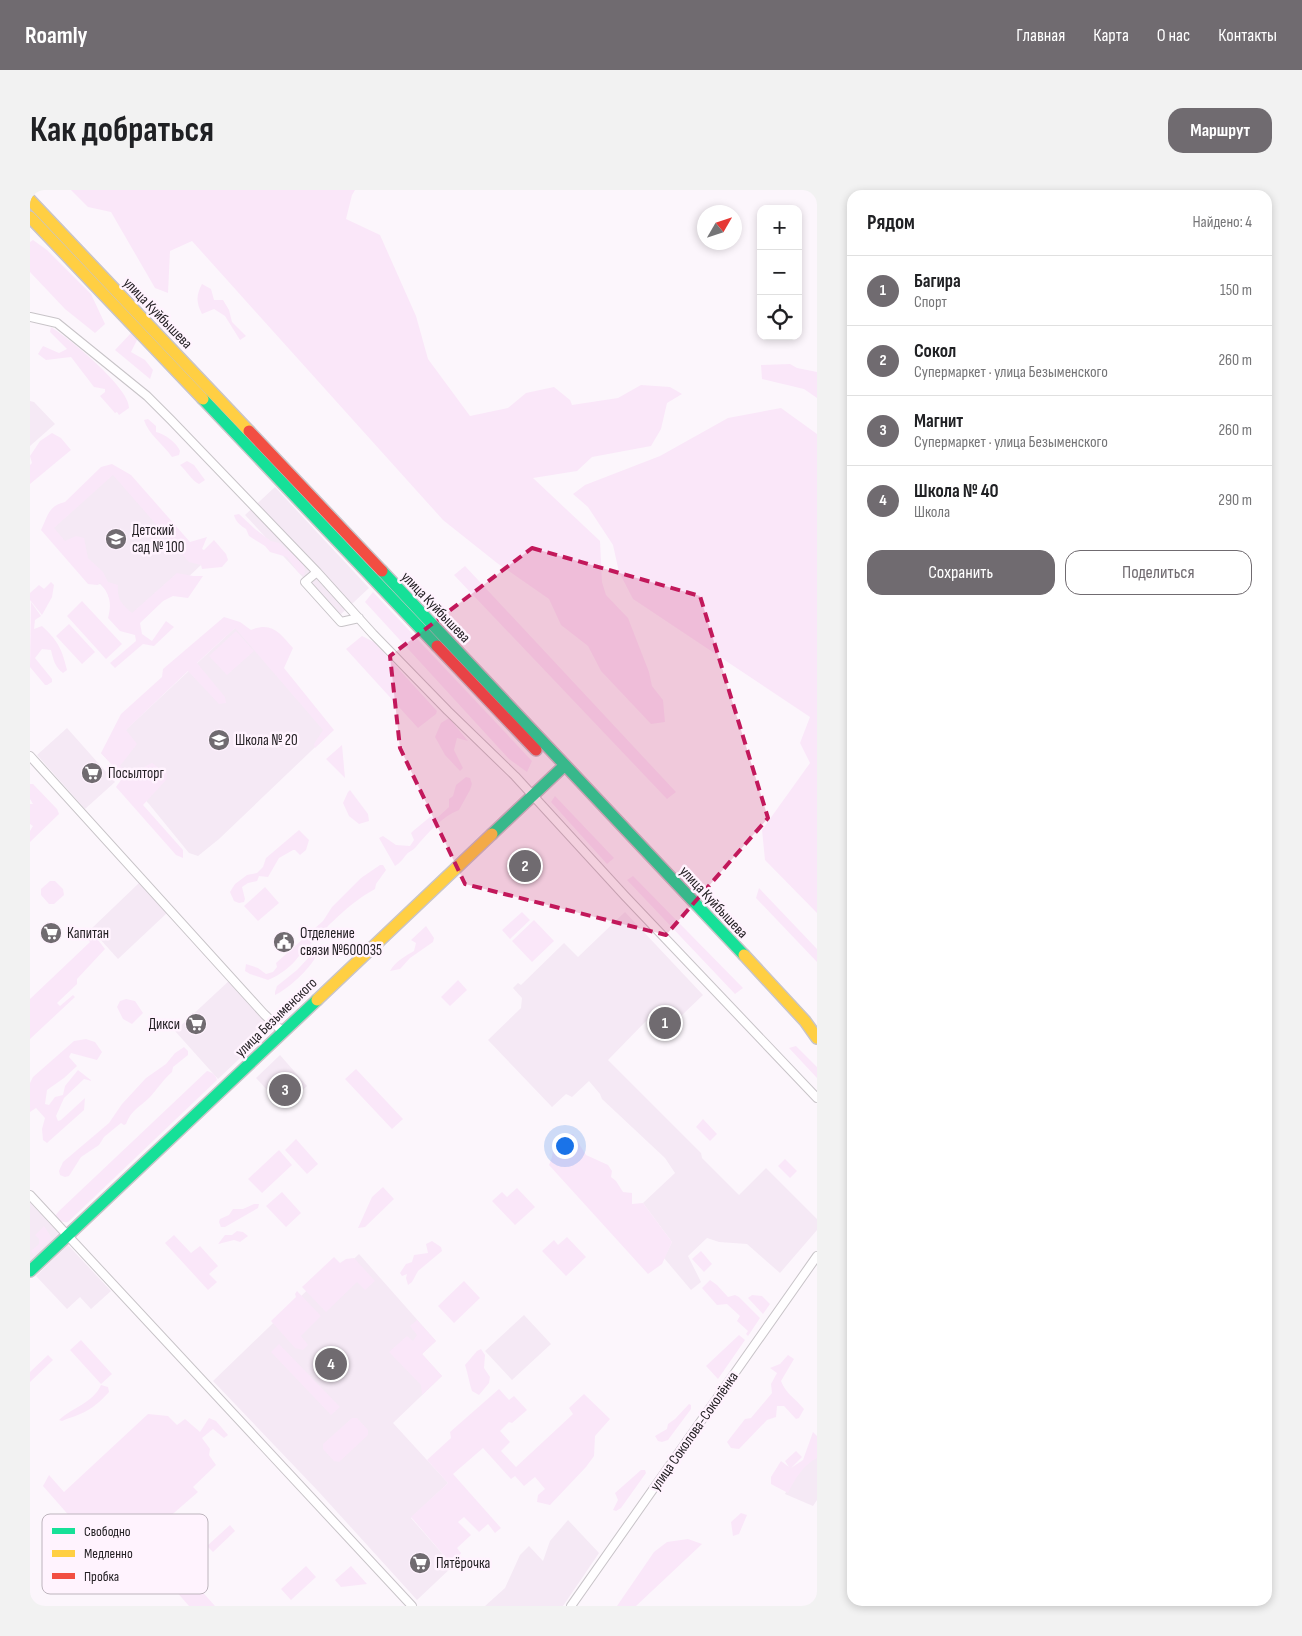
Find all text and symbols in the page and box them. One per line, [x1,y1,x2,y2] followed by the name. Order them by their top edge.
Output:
[25,21,88,50] text: Roamly
[1016,25,1065,46] text: Главная
[1093,25,1129,46] text: Карта
[1157,25,1190,46] text: О нас
[1218,25,1277,46] text: Контакты
[1168,108,1272,153] button: Маршрут
[30,109,214,152] text: Как добраться
[697,205,742,250] north arrow
[757,205,802,340] map controls
[757,205,802,250] button: +
[867,210,915,235] text: Рядом
[1192,213,1252,232] text: Найдено: 4
[757,250,802,295] button: −
[914,270,961,293] text: Багира
[119,274,197,353] street label: улица Куйбышева
[880,281,886,300] text: 1
[1220,281,1252,300] text: 150 m
[914,293,947,312] text: Спорт
[757,295,802,340] button: locate
[914,340,956,363] text: Сокол
[879,351,887,370] text: 2
[1218,351,1252,370] text: 260 m
[914,363,1108,382] text: Супермаркет · улица Безыменского
[914,410,963,433] text: Магнит
[879,421,887,440] text: 3
[1218,421,1252,440] text: 260 m
[914,433,1108,452] text: Супермаркет · улица Безыменского
[914,480,999,503] text: Школа № 40
[879,491,887,510] text: 4
[1218,491,1252,510] text: 290 m
[914,503,950,522] text: Школа
[132,521,184,557] place label: Детский сад № 100
[104,527,128,551] school or university icon: Детский сад № 100
[867,550,1055,595] button: Сохранить
[1065,550,1252,595] button: Поделиться
[397,568,475,647] street label: улица Куйбышева
[207,728,231,752] school or university icon: Школа № 20
[235,731,298,750] place label: Школа № 20
[80,761,104,785] supermarket icon: Посылторг
[108,764,164,783] place label: Посылторг
[509,847,541,885] pin: 2
[675,862,752,943] street label: улица Куйбышева
[39,921,63,945] supermarket icon: Капитан
[67,924,109,943] place label: Капитан
[300,924,382,960] place label: Отделение связи №600035
[272,930,296,954] public building icon: Отделение связи №600035
[231,973,321,1061] street label: улица Безыменского
[649,1004,681,1042] pin: 1
[184,1012,208,1036] supermarket icon: Дикси
[149,1015,180,1034] place label: Дикси
[269,1071,301,1109] pin: 3
[552,1133,578,1159] your location
[315,1345,347,1383] pin: 4
[646,1368,743,1495] street label: улица Соколова-Соколёнка
[42,1514,208,1594] legend
[84,1523,131,1540] text: Свободно
[84,1545,133,1562] text: Медленно
[408,1551,432,1575] supermarket icon: Пятёрочка
[436,1554,491,1573] place label: Пятёрочка
[84,1568,119,1585] text: Пробка

